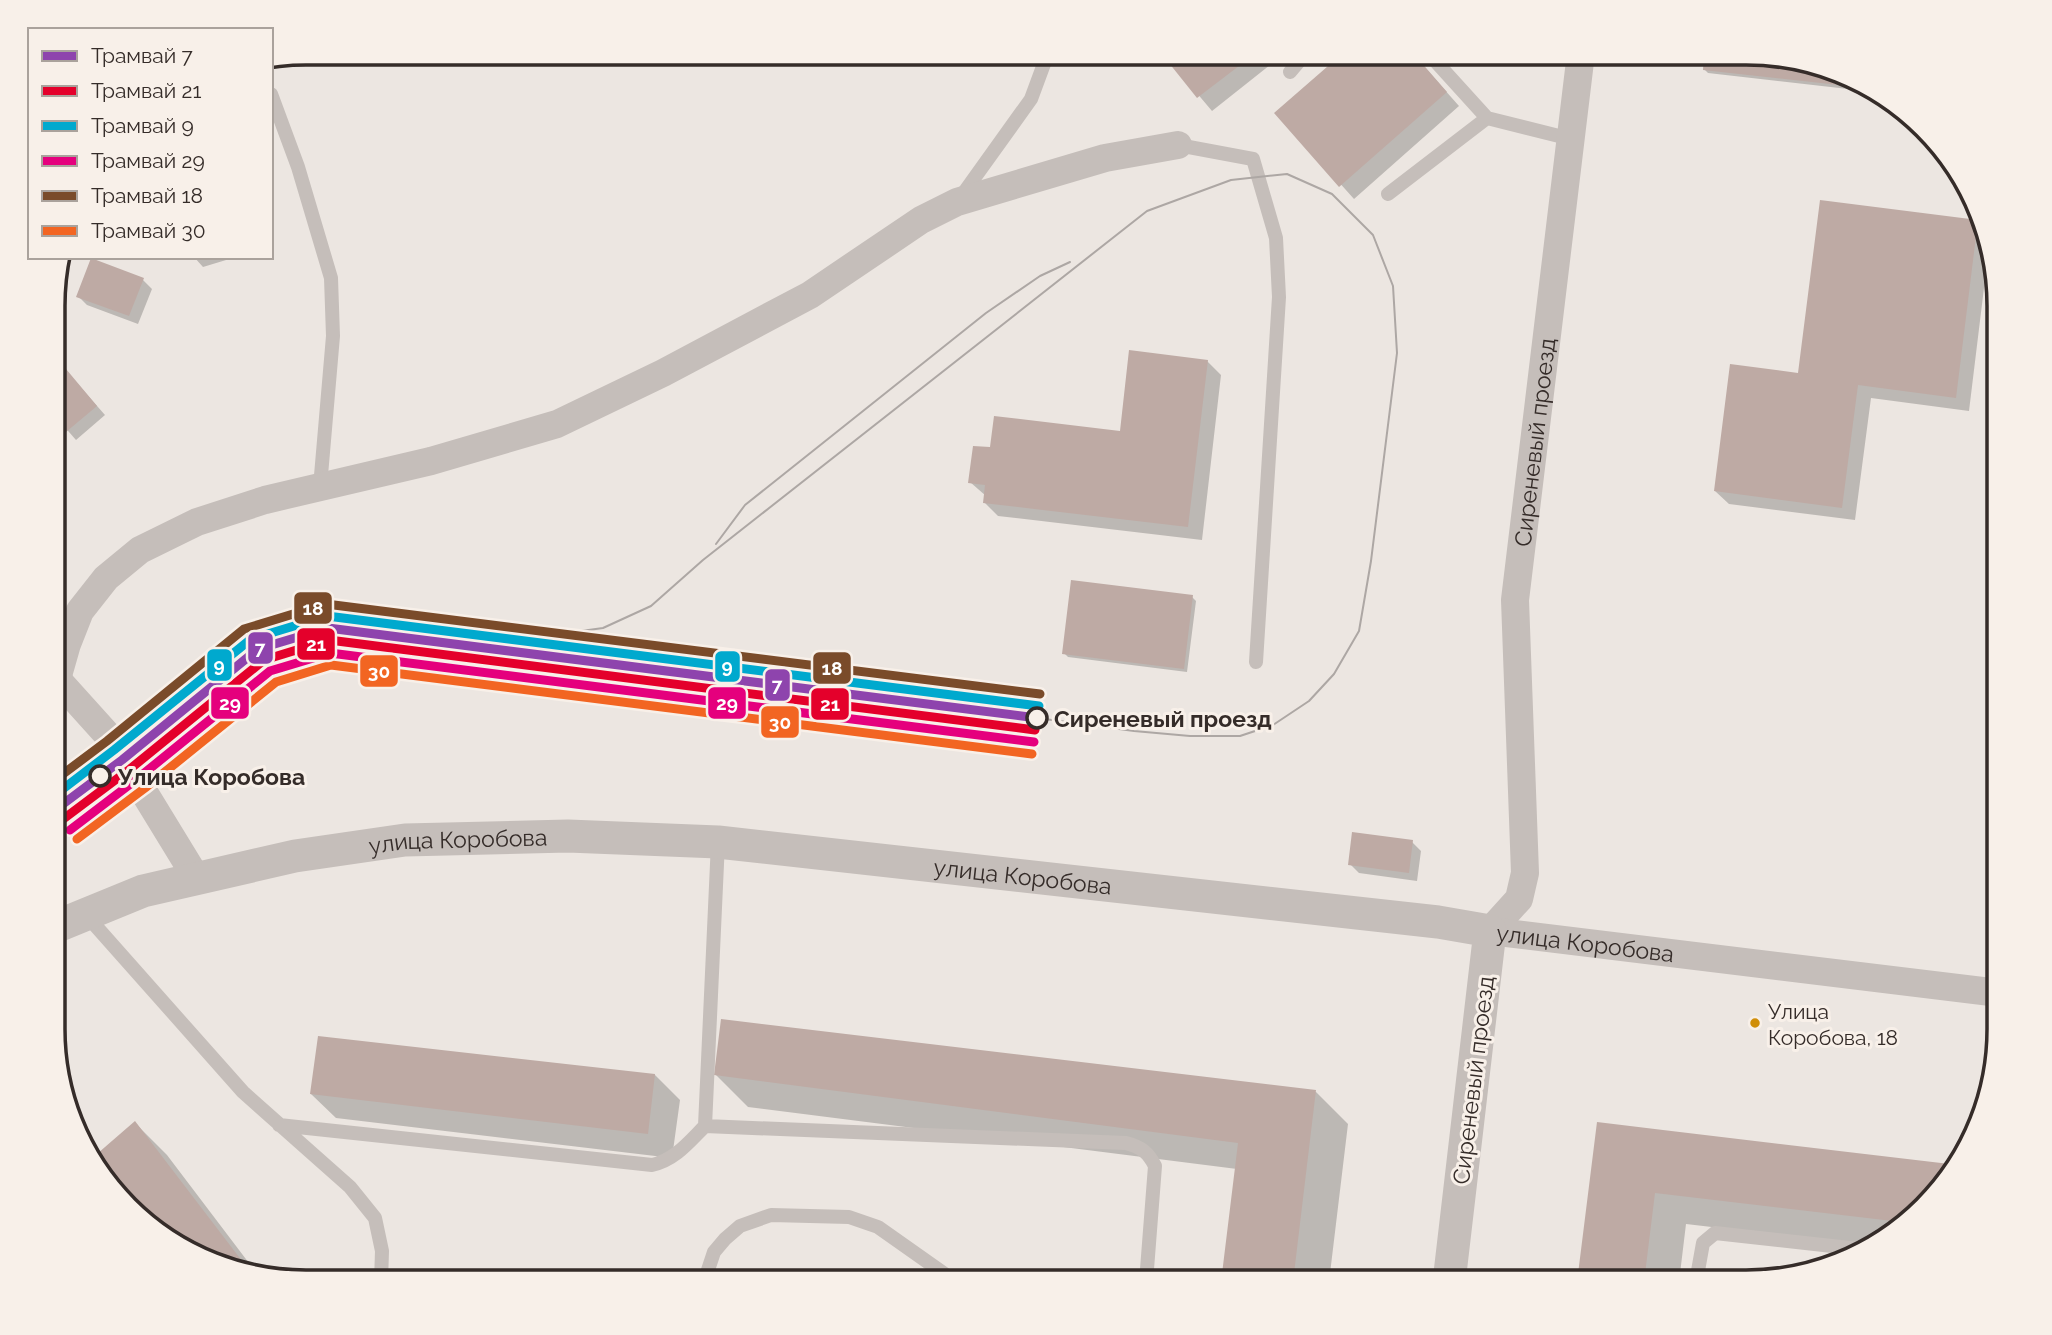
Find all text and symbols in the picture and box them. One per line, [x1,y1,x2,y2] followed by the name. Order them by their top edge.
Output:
[28,28,273,259] legend
[91,43,194,68] text: Трамвай 7
[91,78,202,103] text: Трамвай 21
[91,113,194,138] text: Трамвай 9
[91,148,205,173] text: Трамвай 29
[91,183,203,208] text: Трамвай 18
[91,218,206,243] text: Трамвай 30
[1508,336,1560,548] street label: Сиреневый проезд
[293,591,333,625] line badge: 18
[303,597,323,619] text: 18
[296,627,336,661] line badge: 21
[247,631,274,665] line badge: 7
[306,633,326,655] text: 21
[255,637,266,659] text: 7
[206,648,233,682] line badge: 9
[714,650,741,683] line badge: 9
[812,651,852,685] line badge: 18
[213,654,225,676] text: 9
[359,654,399,688] line badge: 30
[721,655,733,677] text: 9
[822,657,842,679] text: 18
[368,660,390,682] text: 30
[764,668,791,702] line badge: 7
[772,674,783,696] text: 7
[210,686,250,720] line badge: 29
[707,686,747,720] line badge: 29
[810,687,850,721] line badge: 21
[219,692,241,714] text: 29
[716,692,738,714] text: 29
[820,693,840,715] text: 21
[760,705,800,739] line badge: 30
[1054,705,1272,732] place label: Сиреневый проезд
[1026,707,1048,729] marker: Сиреневый проезд
[769,711,791,733] text: 30
[117,763,305,790] place label: Улица Коробова
[89,765,111,787] marker: Улица Коробова
[367,823,548,859] street label: улица Коробова
[932,853,1113,899] street label: улица Коробова
[1495,918,1676,967] street label: улица Коробова
[1447,974,1499,1186] street label: Сиреневый проезд
[1768,999,1898,1050] place label: Улица Коробова, 18
[1748,1016,1762,1030] marker: Улица Коробова, 18

